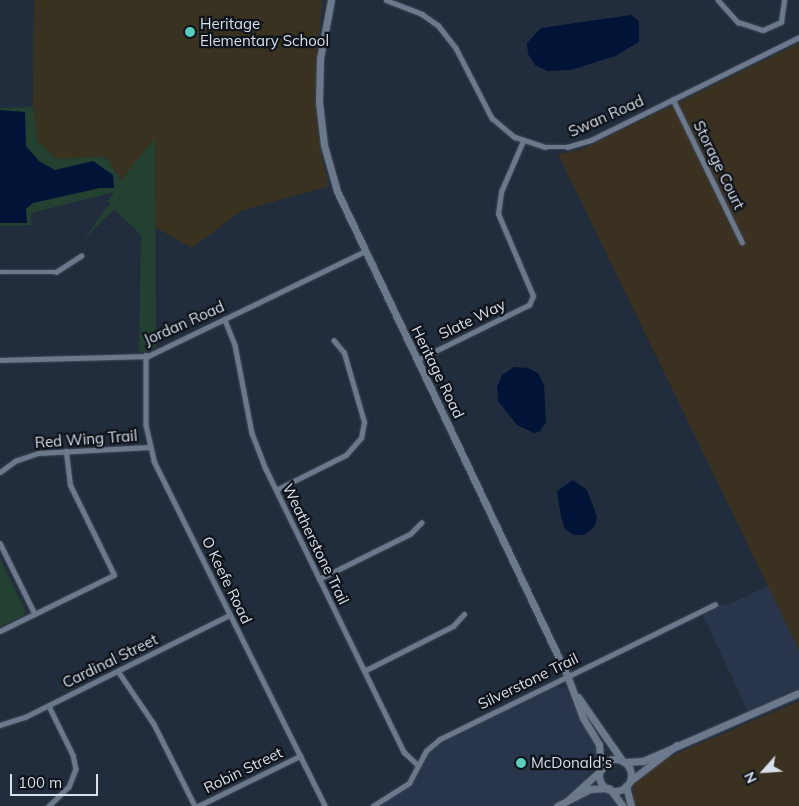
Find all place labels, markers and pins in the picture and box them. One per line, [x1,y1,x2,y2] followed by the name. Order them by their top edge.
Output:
[200,14,329,49] place label: Heritage Elementary School
[184,26,196,38] marker: Heritage Elementary School
[531,754,612,772] place label: McDonald's
[515,757,527,769] marker: McDonald's

